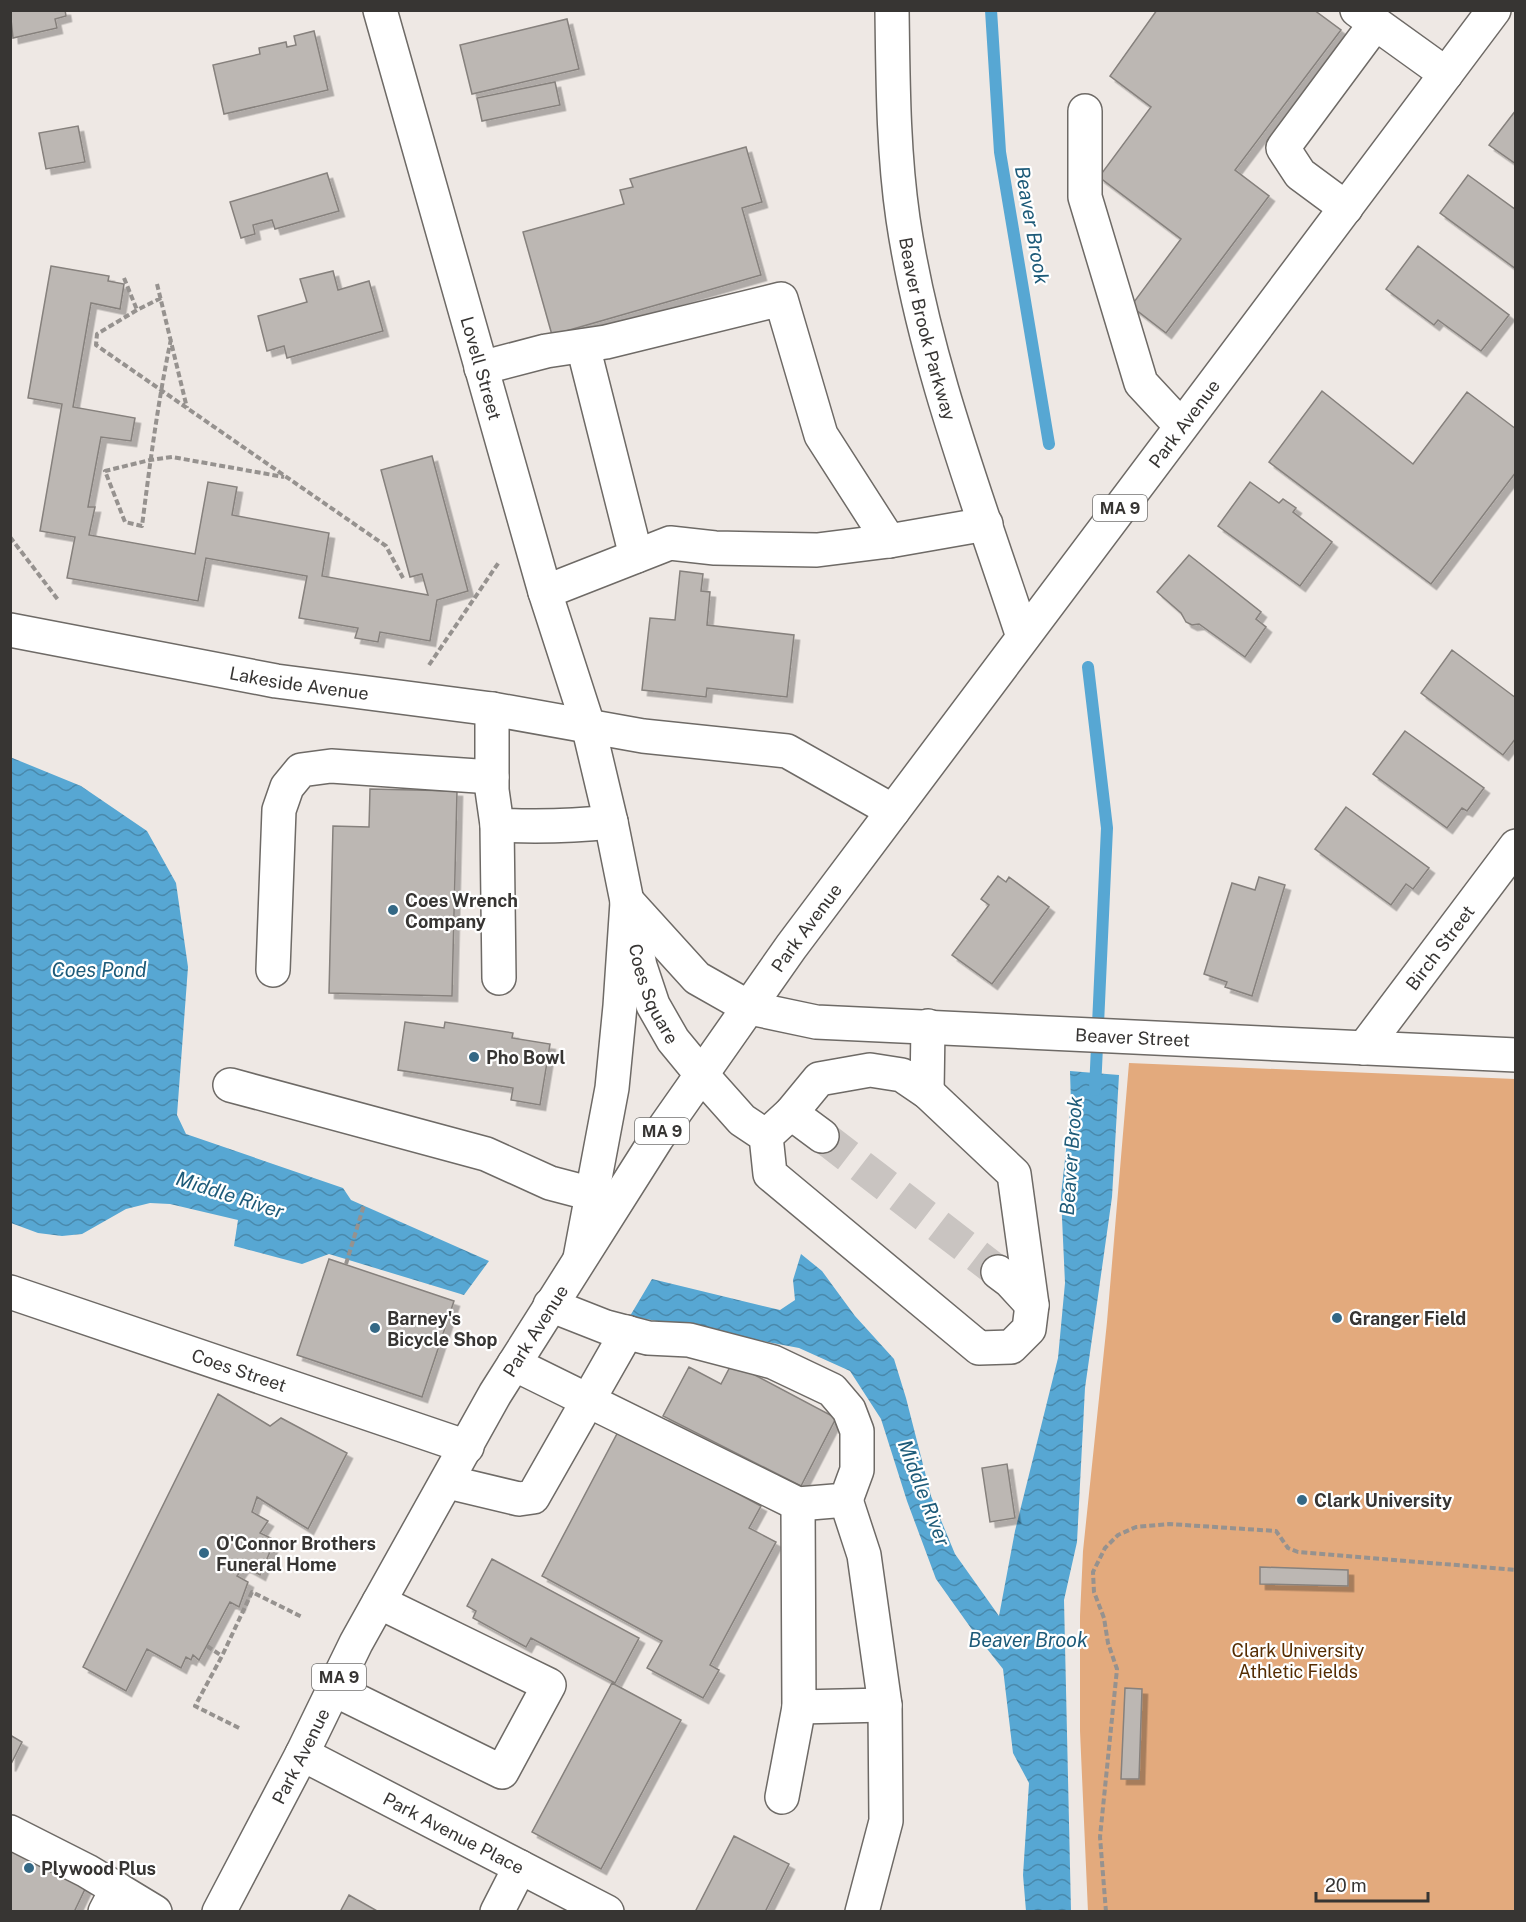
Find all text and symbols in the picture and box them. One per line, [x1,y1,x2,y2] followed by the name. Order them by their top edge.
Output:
[1010,164,1054,286] water label: Beaver Brook
[896,235,961,423] street label: Beaver Brook Parkway
[457,314,506,422] street label: Lovell Street
[1144,375,1224,472] street label: Park Avenue
[1093,495,1147,521] road number: MA 9
[228,662,370,703] street label: Lakeside Avenue
[767,879,846,976] street label: Park Avenue
[405,890,518,932] place label: Coes Wrench Company
[1401,901,1478,994] street label: Birch Street
[386,903,400,917] marker: Coes Wrench Company
[625,942,683,1047] street label: Coes Square
[51,958,147,982] water label: Coes Pond
[1075,1024,1191,1050] street label: Beaver Street
[486,1047,566,1068] place label: Pho Bowl
[467,1050,481,1064] marker: Pho Bowl
[1055,1095,1087,1216] water label: Beaver Brook
[635,1118,689,1144] road number: MA 9
[173,1166,287,1224] water label: Middle River
[498,1281,572,1381] street label: Park Avenue
[387,1308,498,1350] place label: Barney's Bicycle Shop
[1349,1308,1466,1329] place label: Granger Field
[1330,1311,1344,1325] marker: Granger Field
[368,1321,382,1335] marker: Barney's Bicycle Shop
[189,1344,289,1396] street label: Coes Street
[893,1436,955,1550] water label: Middle River
[1314,1490,1452,1511] place label: Clark University
[1295,1493,1309,1507] marker: Clark University
[216,1533,376,1575] place label: O'Connor Brothers Funeral Home
[197,1546,211,1560] marker: O'Connor Brothers Funeral Home
[968,1628,1088,1652] water label: Beaver Brook
[1232,1640,1365,1682] park label: Clark University Athletic Fields
[312,1664,366,1690] road number: MA 9
[267,1705,333,1807] street label: Park Avenue
[380,1788,528,1878] street label: Park Avenue Place
[41,1858,156,1879] place label: Plywood Plus
[22,1861,36,1875] marker: Plywood Plus
[1316,1865,1428,1903] scale bar
[1325,1875,1367,1896] text: 20 m

